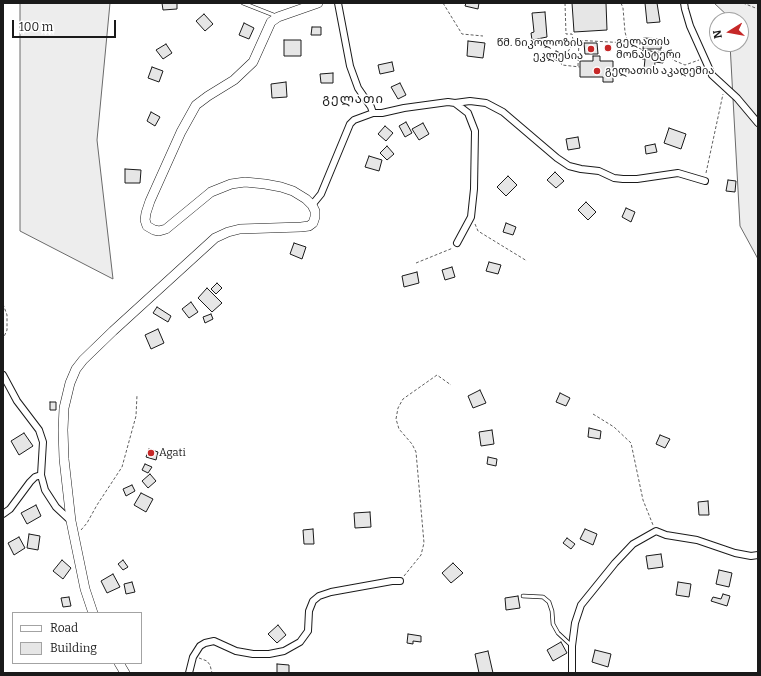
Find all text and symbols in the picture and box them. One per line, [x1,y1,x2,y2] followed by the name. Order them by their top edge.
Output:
[14,12,118,38] scale bar
[709,12,749,52] north arrow
[19,20,53,34] text: 100 m
[711,29,725,40] text: N
[616,35,681,61] place label: გელათის მონასტერი
[497,36,583,62] place label: წმ. ნიკოლოზის ეკლესია
[603,43,613,53] marker: გელათის მონასტერი
[586,44,596,54] marker: წმ. ნიკოლოზის ეკლესია
[605,64,714,78] place label: გელათის აკადემია
[592,66,602,76] marker: გელათის აკადემია
[322,91,384,107] district label: გელათი
[159,446,186,460] place label: Agati
[146,448,156,458] marker: Agati
[12,612,142,664] legend
[50,621,78,635] text: Road
[50,641,97,655] text: Building

